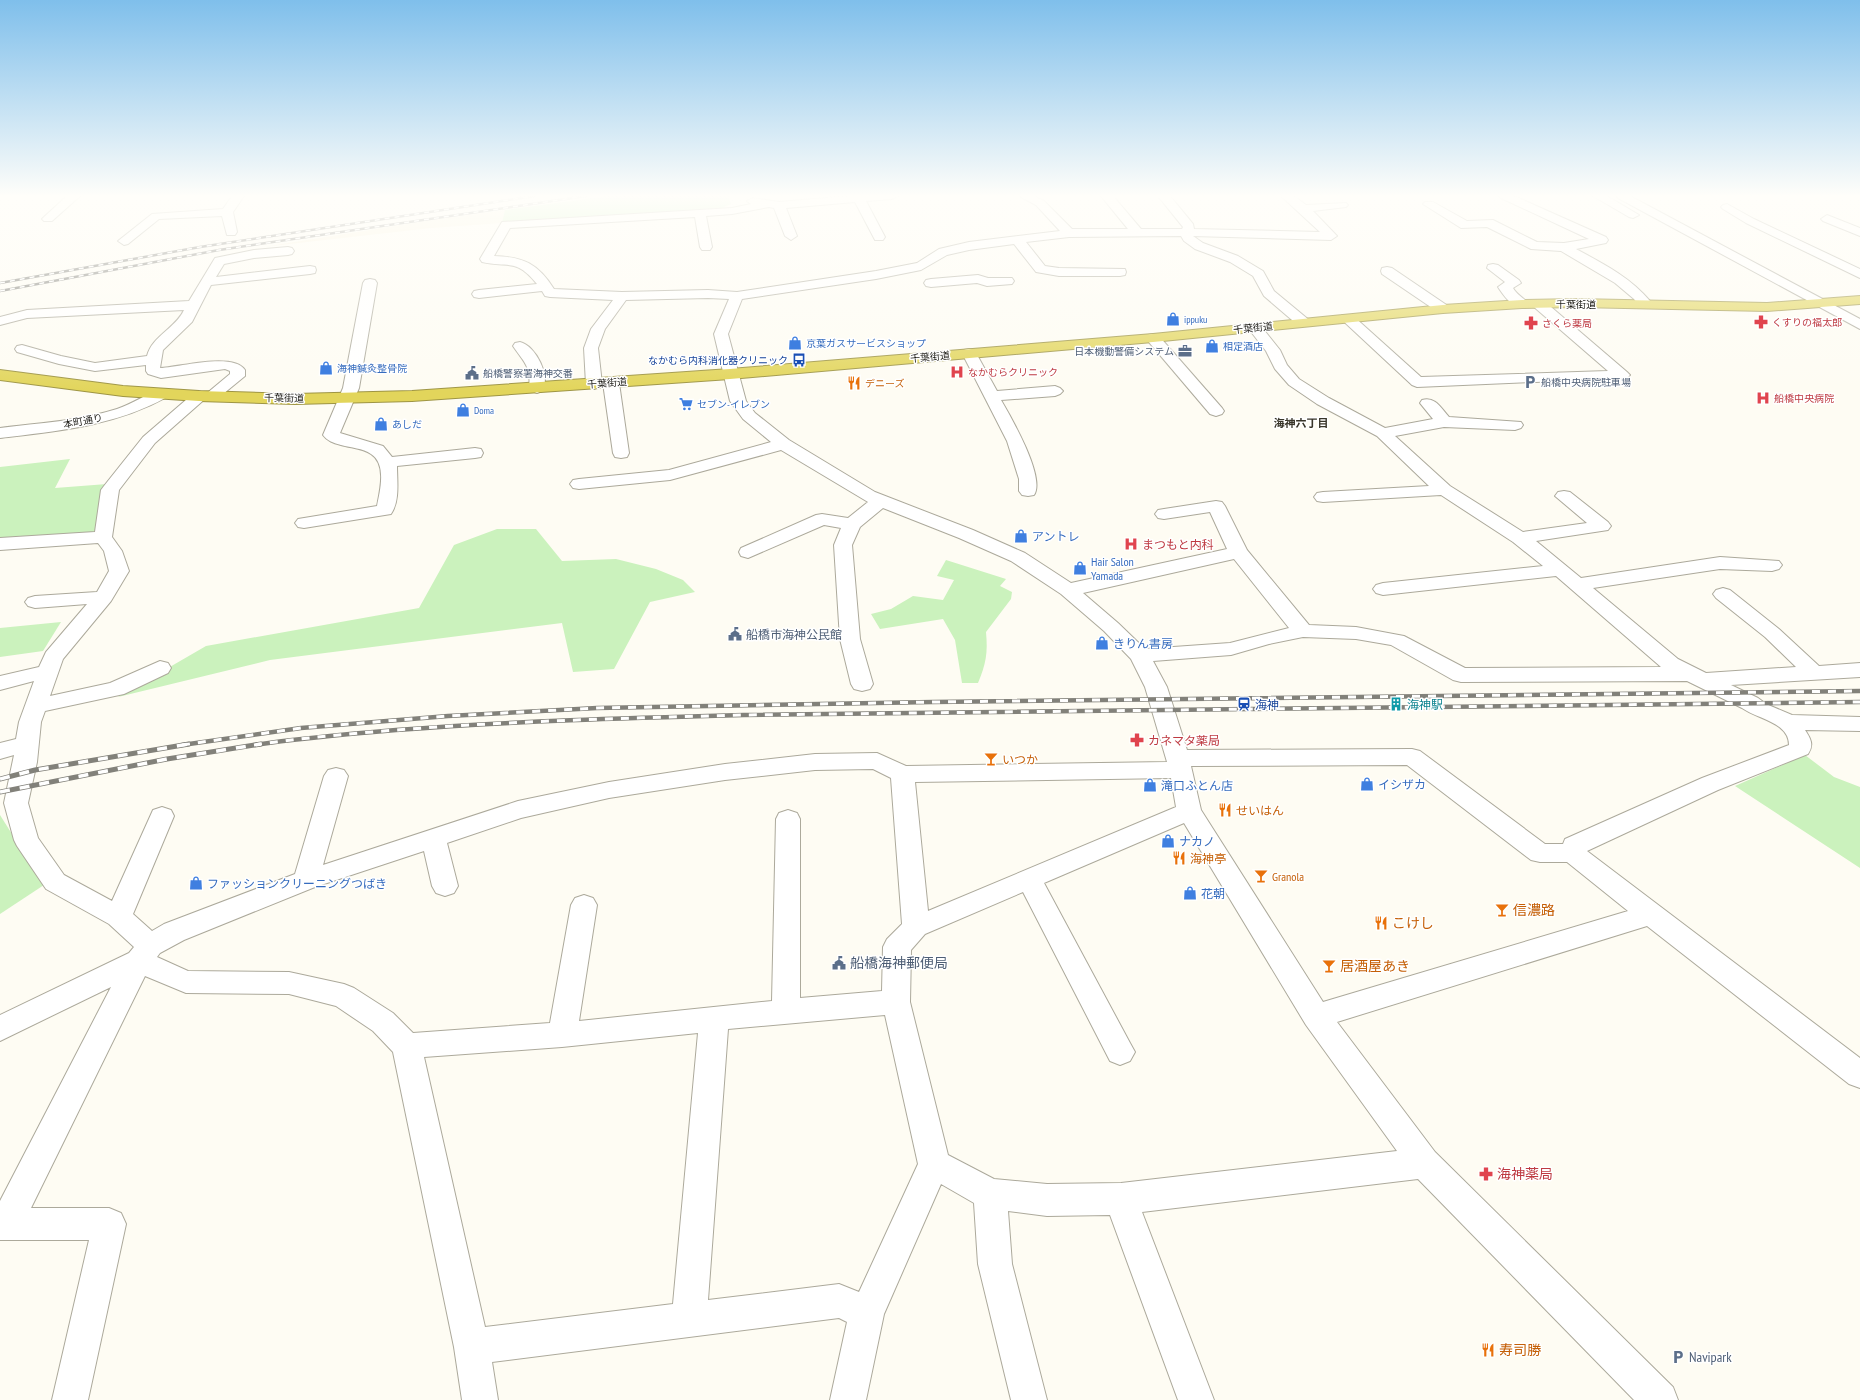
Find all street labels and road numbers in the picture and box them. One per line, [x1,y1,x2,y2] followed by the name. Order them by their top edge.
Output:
[1556,298,1596,311] street label: 千葉街道
[1232,319,1274,337] street label: 千葉街道
[910,349,950,365] street label: 千葉街道
[587,375,627,391] street label: 千葉街道
[264,391,304,405] street label: 千葉街道
[62,411,104,431] street label: 本町通り

